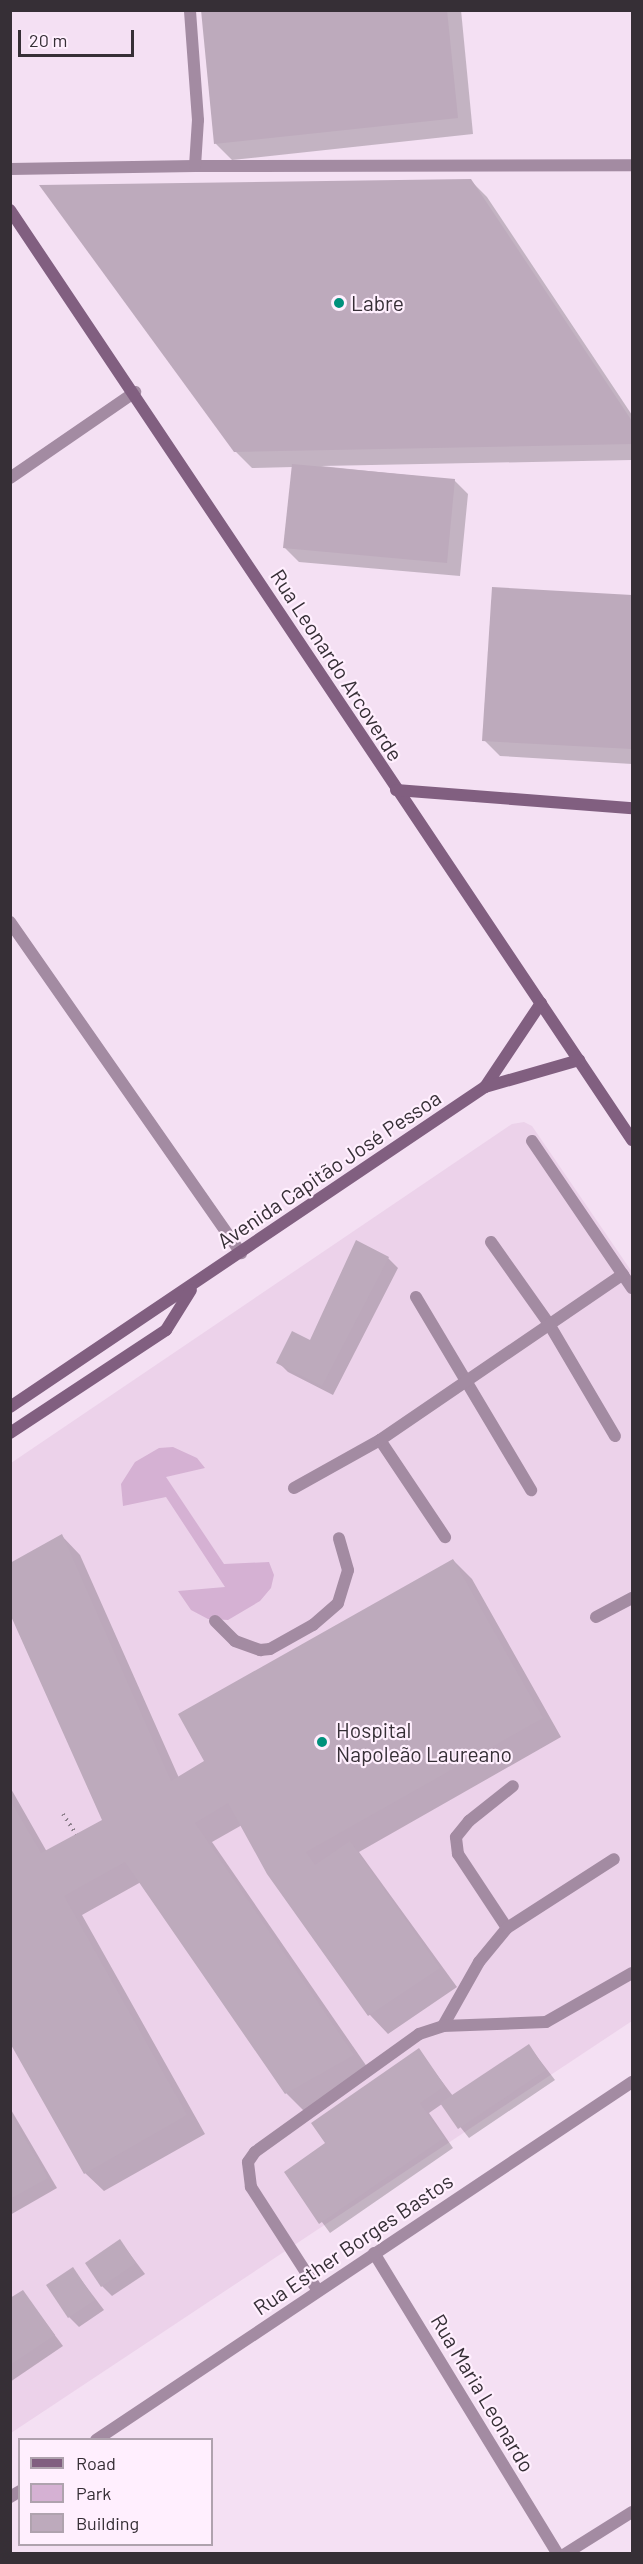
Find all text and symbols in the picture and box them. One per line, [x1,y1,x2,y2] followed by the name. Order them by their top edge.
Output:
[21,18,136,56] scale bar
[29,29,67,51] text: 20 m
[351,290,404,316] place label: Labre
[332,296,346,310] marker: Labre
[266,564,408,766] street label: Rua Leonardo Arcoverde
[212,1085,446,1253] street label: Avenida Capitão José Pessoa
[336,1717,512,1767] place label: Hospital Napoleão Laureano
[313,1733,331,1751] marker: Hospital Napoleão Laureano
[249,2168,457,2320] street label: Rua Esther Borges Bastos
[426,2309,540,2477] street label: Rua Maria Leonardo
[18,2438,213,2546] legend
[76,2452,116,2474] text: Road
[76,2482,111,2504] text: Park
[76,2512,139,2534] text: Building

